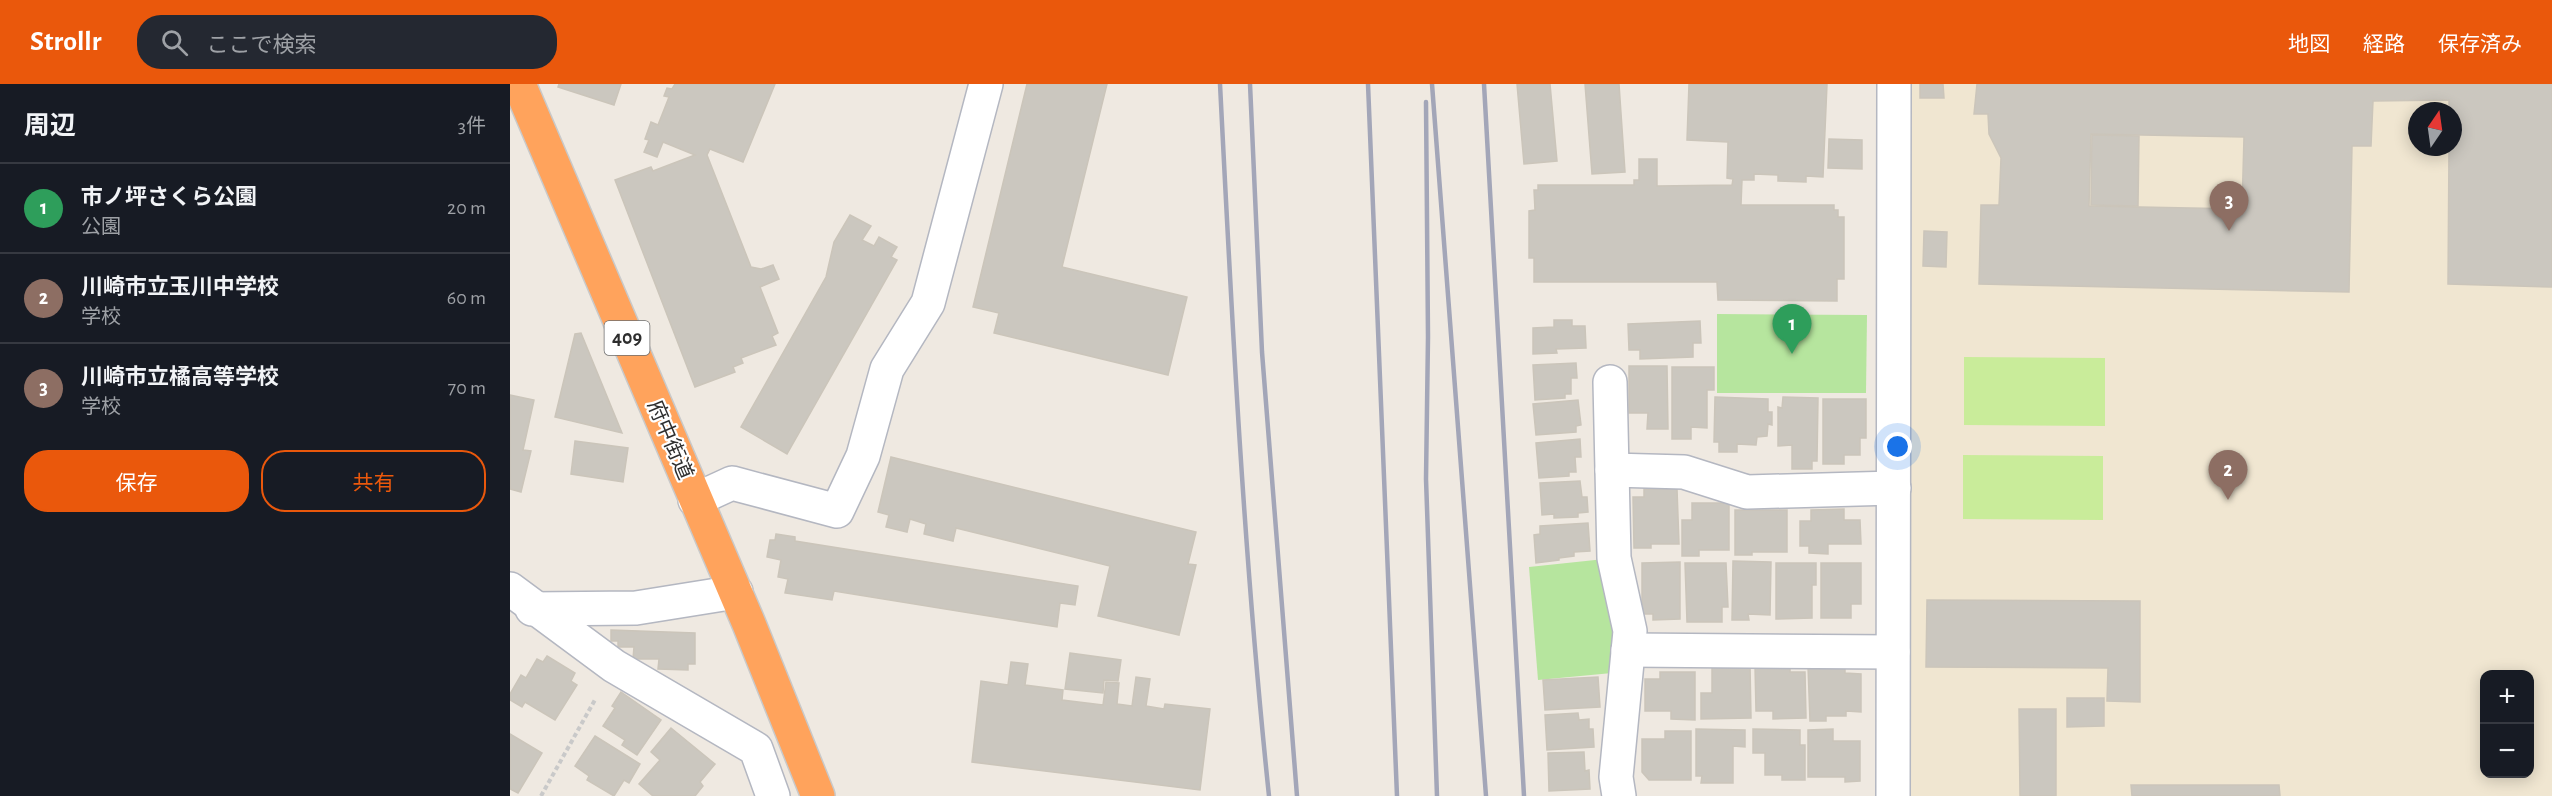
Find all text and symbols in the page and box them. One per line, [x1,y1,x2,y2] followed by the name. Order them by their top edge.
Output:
[137,15,557,69] search box
[158,26,191,59] icon: search
[30,28,101,56] text: Strollr
[206,34,316,56] text: ここで検索
[2288,34,2330,55] text: 地図
[2363,34,2405,55] text: 経路
[2438,34,2522,55] text: 保存済み
[2408,102,2462,156] north arrow
[24,113,76,139] text: 周辺
[458,116,486,136] text: 3件
[2210,182,2248,231] pin: 3
[81,186,257,208] text: 市ノ坪さくら公園
[40,198,47,218] text: 1
[447,198,486,218] text: 20 m
[81,217,121,237] text: 公園
[81,276,279,298] text: 川崎市立玉川中学校
[39,288,48,308] text: 2
[447,288,486,308] text: 60 m
[1772,304,1812,354] pin: 1
[81,307,121,327] text: 学校
[604,321,650,355] road number: 409
[81,366,279,388] text: 川崎市立橘高等学校
[39,378,48,398] text: 3
[448,378,486,398] text: 70 m
[81,397,121,417] text: 学校
[644,397,697,483] street label: 府中街道
[1883,432,1912,461] your location
[24,450,249,512] button: 保存
[261,450,486,512] button: 共有
[2208,450,2248,500] pin: 2
[2480,670,2534,778] map controls
[2480,670,2534,724] button: +
[2480,724,2534,778] button: −

